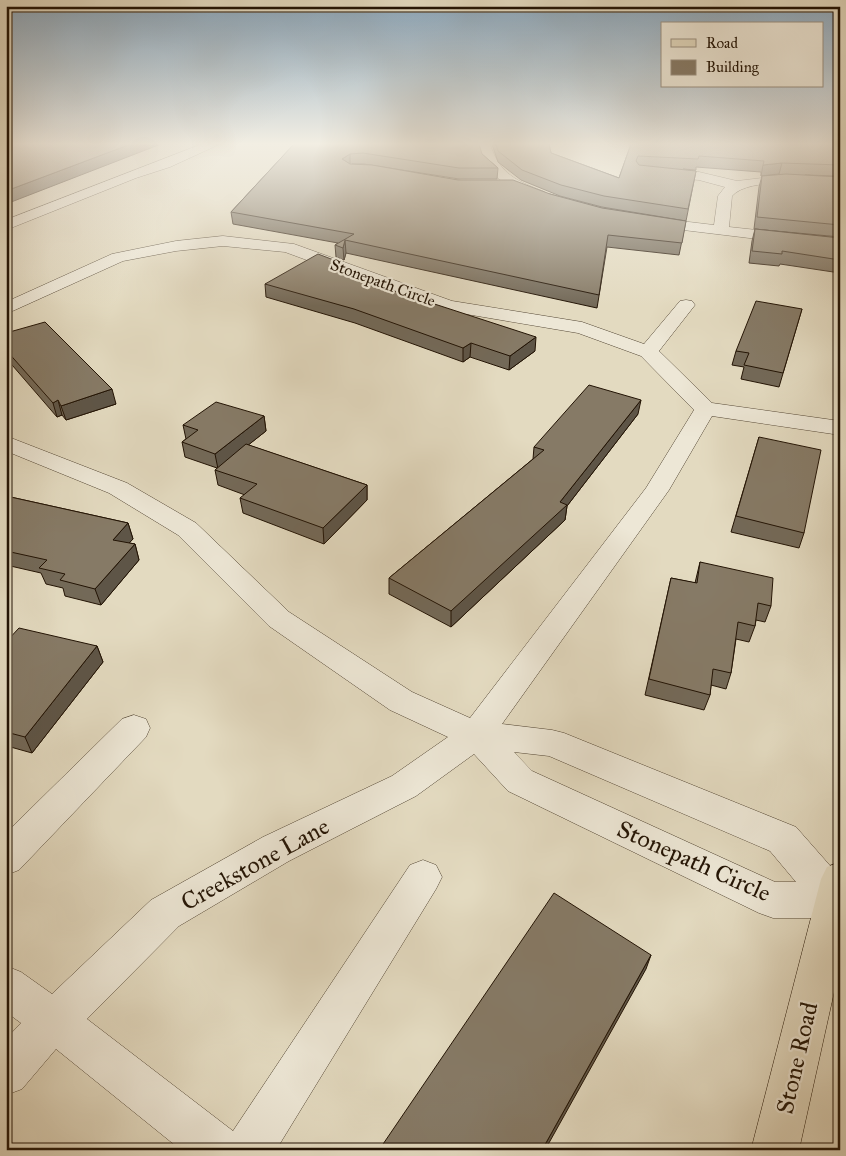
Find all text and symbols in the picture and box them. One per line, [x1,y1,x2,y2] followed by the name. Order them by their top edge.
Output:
[661,22,824,88] legend
[706,34,738,52] text: Road
[706,58,760,76] text: Building
[328,255,438,310] street label: Stonepath Circle
[176,811,334,917] street label: Creekstone Lane
[612,814,776,908] street label: Stonepath Circle
[770,999,824,1117] street label: Stone Road

